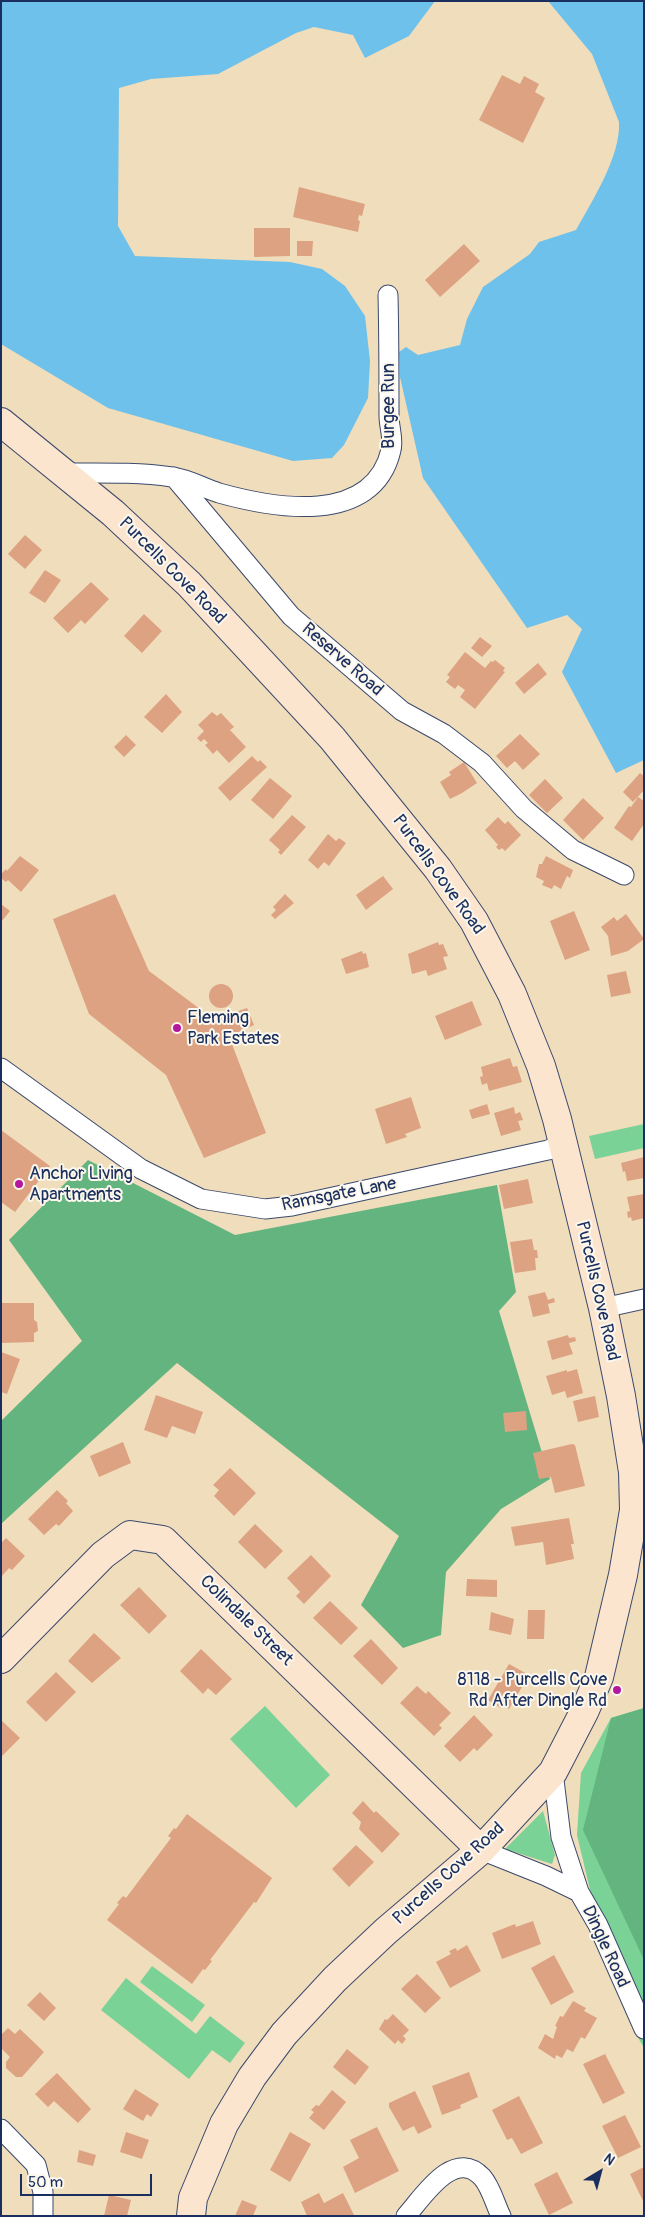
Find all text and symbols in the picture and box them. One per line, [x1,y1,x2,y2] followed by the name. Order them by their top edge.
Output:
[378,363,400,449] street label: Burgee Run
[114,513,230,629] street label: Purcells Cove Road
[297,619,387,701] street label: Reserve Road
[387,811,489,939] street label: Purcells Cove Road
[187,1007,279,1050] place label: Fleming Park Estates
[171,1022,183,1034] marker: Fleming Park Estates
[29,1163,133,1206] place label: Anchor Living Apartments
[280,1173,398,1217] street label: Ramsgate Lane
[13,1178,25,1190] marker: Anchor Living Apartments
[570,1219,624,1363] street label: Purcells Cove Road
[195,1571,297,1671] street label: Colindale Street
[458,1669,607,1712] place label: 8118 - Purcells Cove Rd After Dingle Rd
[611,1684,623,1696] marker: 8118 - Purcells Cove Rd After Dingle Rd
[389,1818,509,1930] street label: Purcells Cove Road
[577,1903,633,1991] street label: Dingle Road
[575,2147,625,2197] north arrow
[600,2150,618,2169] text: N
[22,2164,155,2196] scale bar
[28,2173,63,2192] text: 50 m

